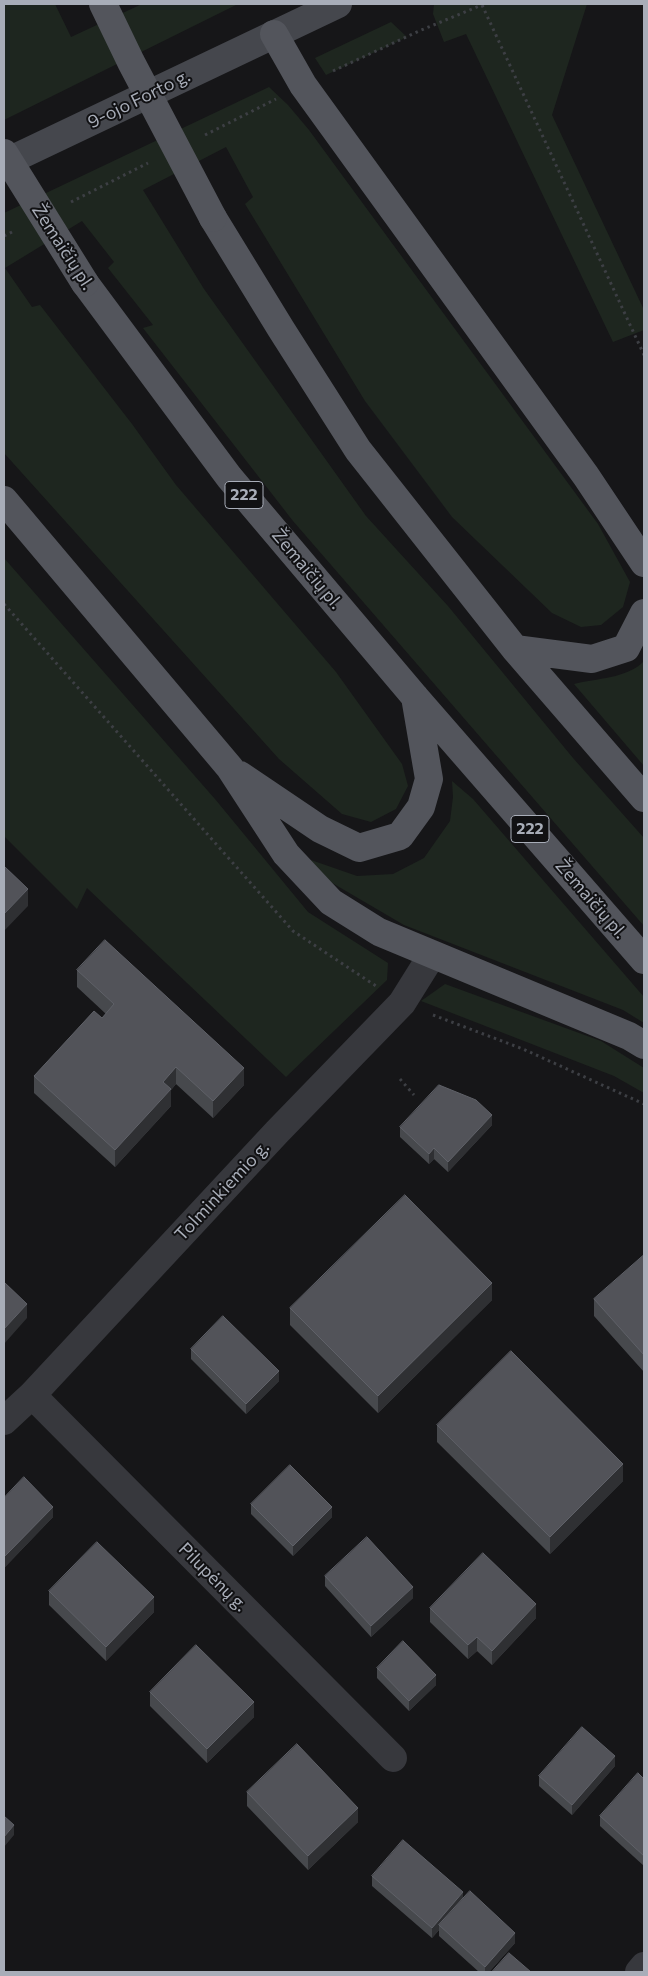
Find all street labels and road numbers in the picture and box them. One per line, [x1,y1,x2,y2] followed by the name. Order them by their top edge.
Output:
[84,65,194,133] street label: 9-ojo Forto g.
[27,200,99,294] street label: Žemaičių pl.
[225,482,263,508] road number: 222
[267,525,347,613] street label: Žemaičių pl.
[511,816,549,842] road number: 222
[551,855,631,943] street label: Žemaičių pl.
[170,1137,274,1245] street label: Tolminkiemio g.
[174,1538,252,1616] street label: Pilupėnų g.

